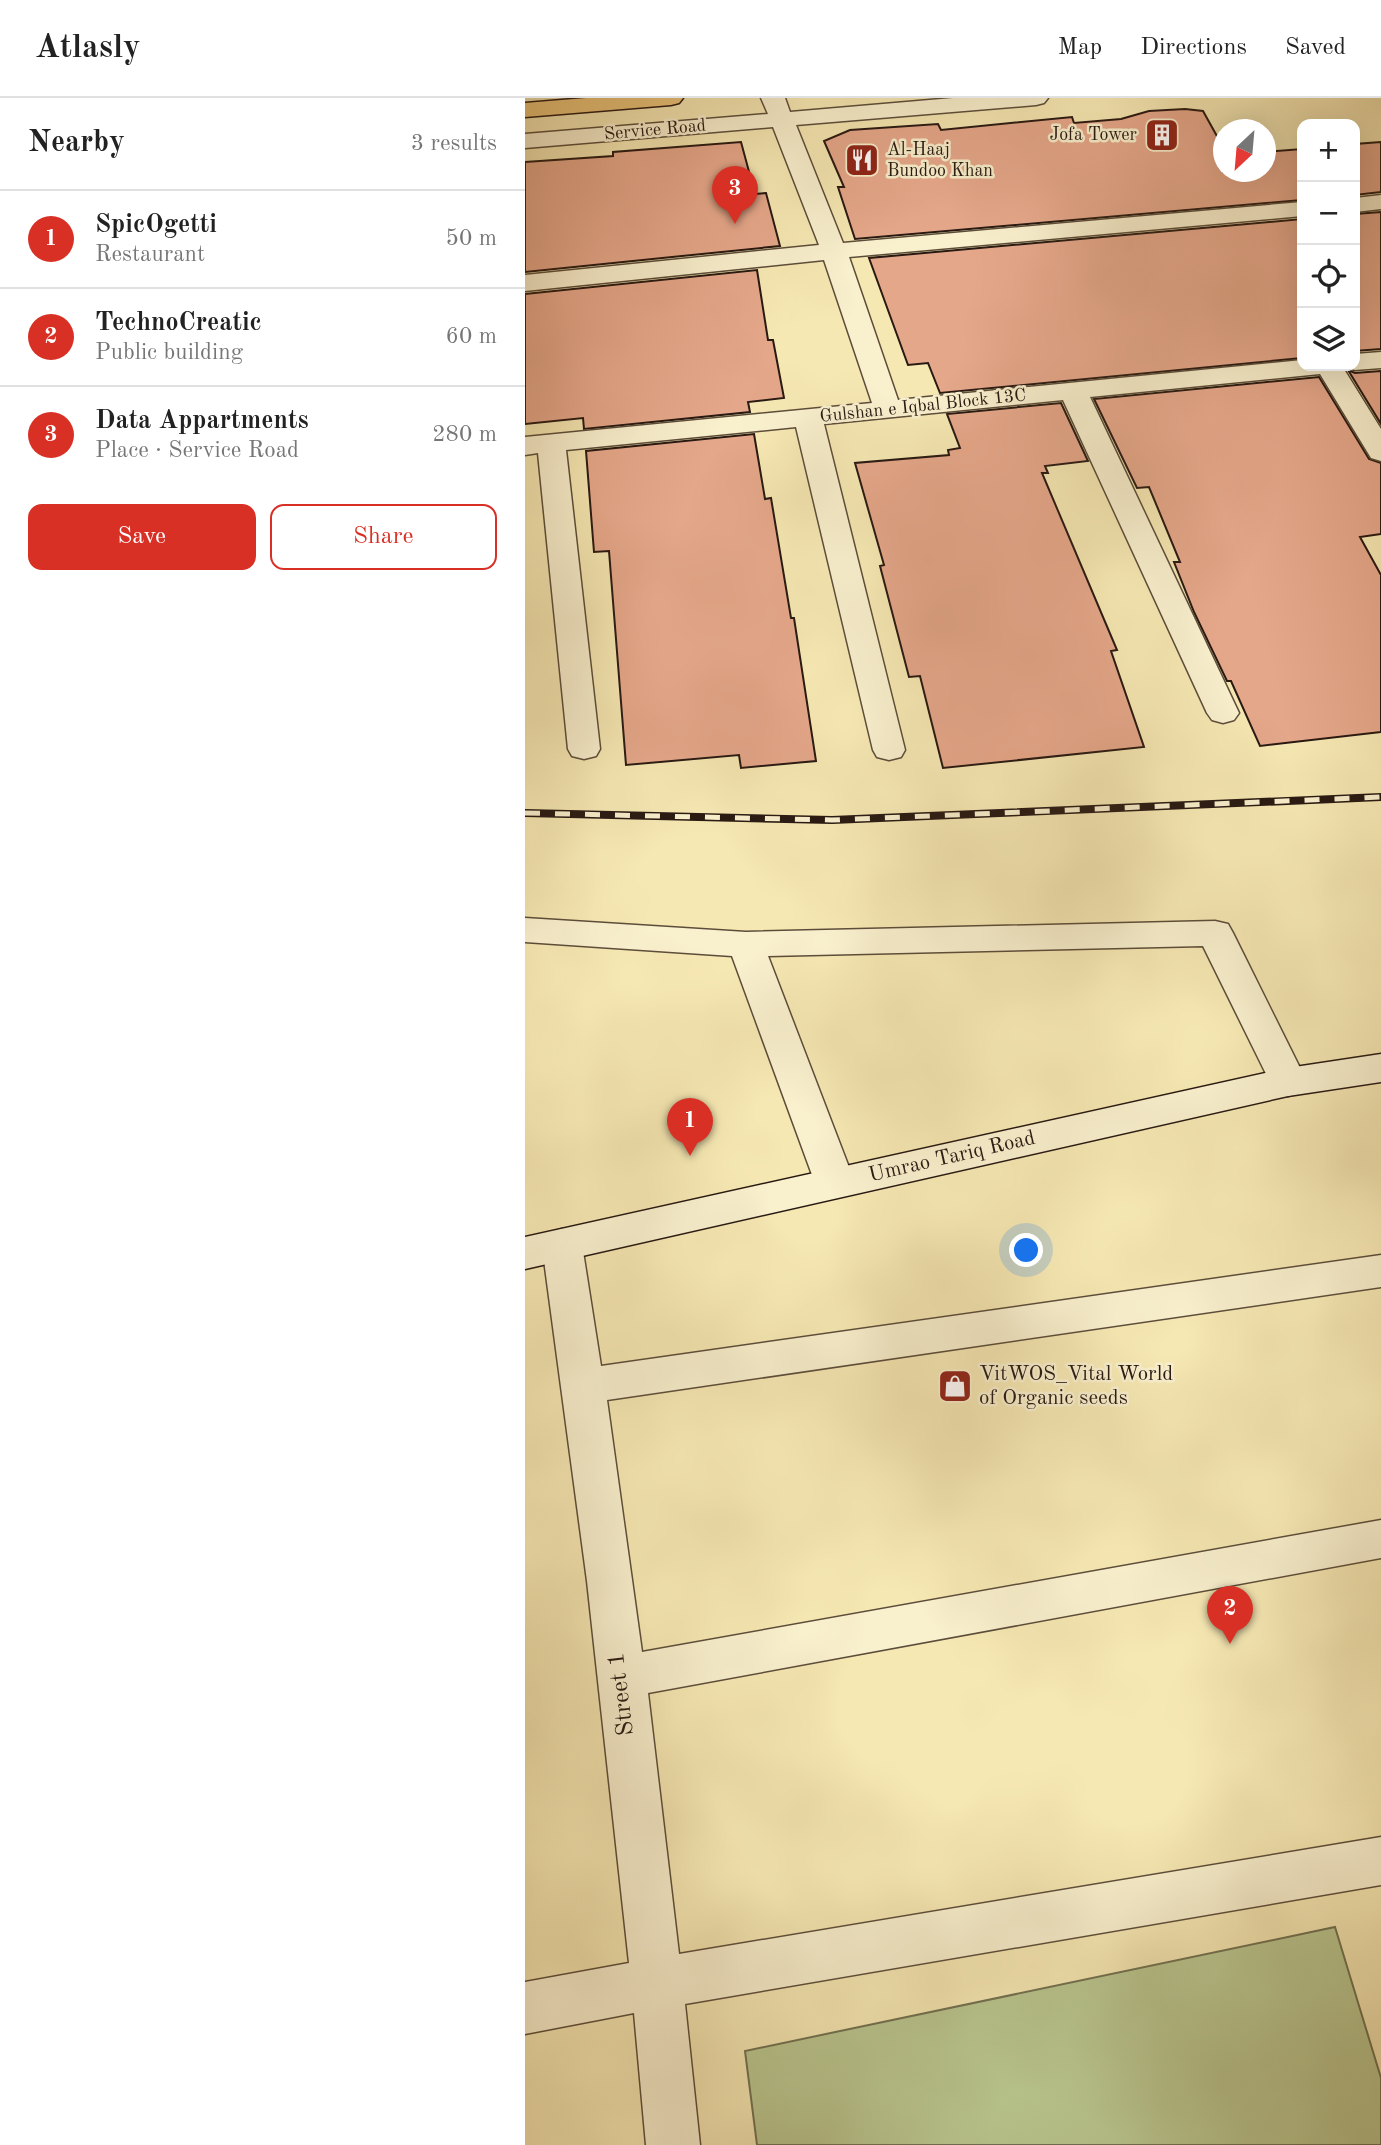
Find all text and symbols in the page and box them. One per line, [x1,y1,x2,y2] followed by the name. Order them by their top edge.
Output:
[35,32,140,65] text: Atlasly
[1058,36,1102,60] text: Map
[1140,36,1247,60] text: Directions
[1285,36,1346,60] text: Saved
[1143,116,1181,154] building icon: Jofa Tower
[603,117,707,143] street label: Service Road
[1213,119,1276,182] north arrow
[1297,119,1360,371] map controls
[1297,119,1360,182] button: +
[1049,126,1138,144] place label: Jofa Tower
[28,128,125,158] text: Nearby
[411,132,497,155] text: 3 results
[843,141,881,179] restaurant icon: Al-Haaj Bundoo Khan
[887,141,993,180] place label: Al-Haaj Bundoo Khan
[712,166,758,224] pin: 3
[1297,182,1360,245] button: −
[95,212,217,238] text: SpicOgetti
[44,227,58,250] text: 1
[446,227,497,250] text: 50 m
[95,243,205,266] text: Restaurant
[1297,245,1360,308] button: locate
[1297,308,1360,371] button: layers
[95,310,262,336] text: TechnoCreatic
[44,325,58,348] text: 2
[446,325,497,348] text: 60 m
[95,341,243,364] text: Public building
[819,386,1027,426] street label: Gulshan e Iqbal Block 13C
[95,408,309,434] text: Data Appartments
[44,423,58,446] text: 3
[432,423,497,446] text: 280 m
[95,439,299,462] text: Place · Service Road
[28,504,256,570] button: Save
[270,504,497,570] button: Share
[667,1098,713,1156] pin: 1
[867,1128,1037,1186] street label: Umrao Tariq Road
[1009,1233,1043,1267] your location
[979,1364,1173,1409] place label: VitWOS_Vital World of Organic seeds
[936,1367,974,1405] shop icon: VitWOS_Vital World of Organic seeds
[1207,1586,1253,1644] pin: 2
[605,1651,639,1737] street label: Street 1

